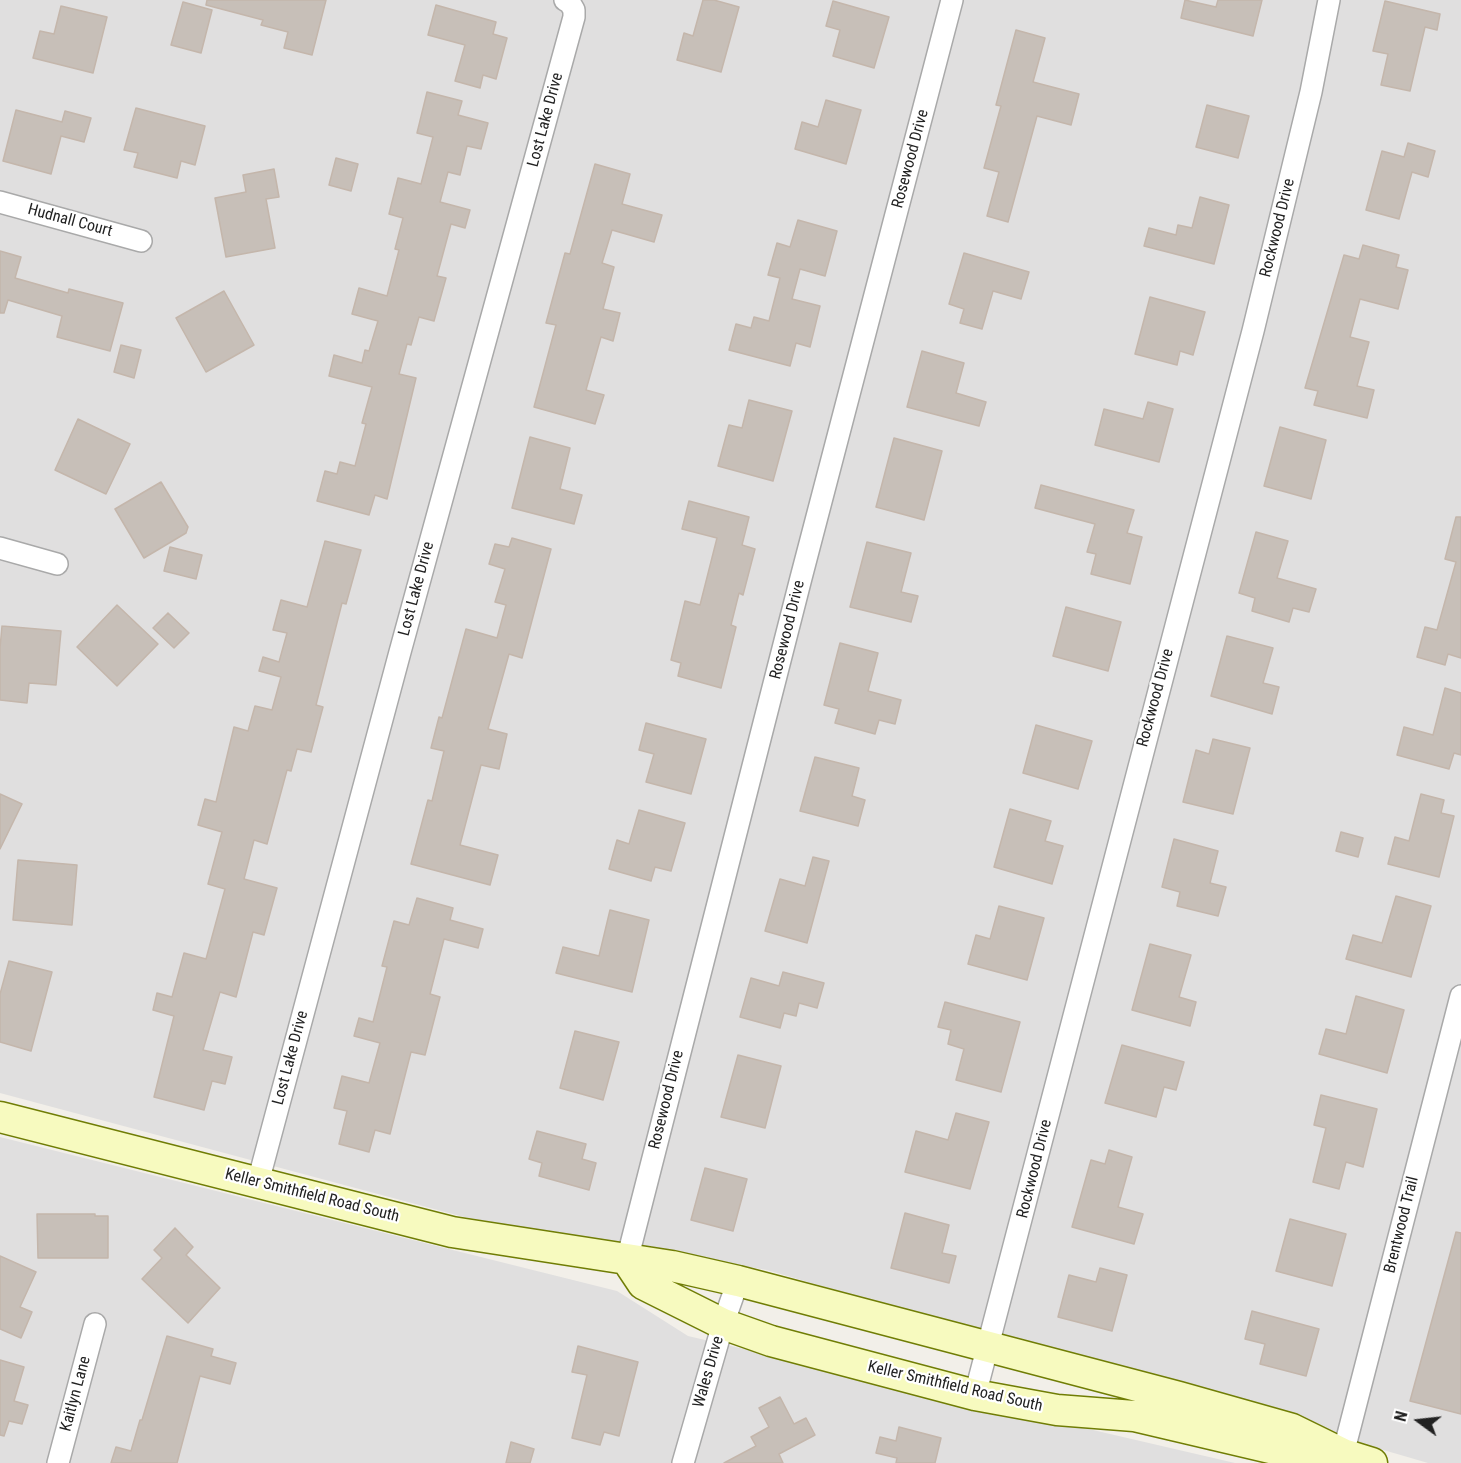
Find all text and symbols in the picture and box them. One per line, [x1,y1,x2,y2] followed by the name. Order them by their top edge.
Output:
[524,71,568,169] street label: Lost Lake Drive
[889,108,933,210] street label: Rosewood Drive
[1256,177,1300,279] street label: Rockwood Drive
[26,200,114,242] street label: Hudnall Court
[395,540,439,638] street label: Lost Lake Drive
[766,579,810,681] street label: Rosewood Drive
[1134,647,1178,749] street label: Rockwood Drive
[269,1009,313,1107] street label: Lost Lake Drive
[645,1049,689,1151] street label: Rosewood Drive
[1013,1118,1057,1220] street label: Rockwood Drive
[223,1165,401,1227] street label: Keller Smithfield Road South
[1381,1175,1423,1275] street label: Brentwood Trail
[690,1334,728,1410] street label: Wales Drive
[57,1354,95,1434] street label: Kaitlyn Lane
[866,1358,1044,1416] street label: Keller Smithfield Road South
[1389,1391,1449,1451] north arrow
[1391,1409,1412,1423] text: N

